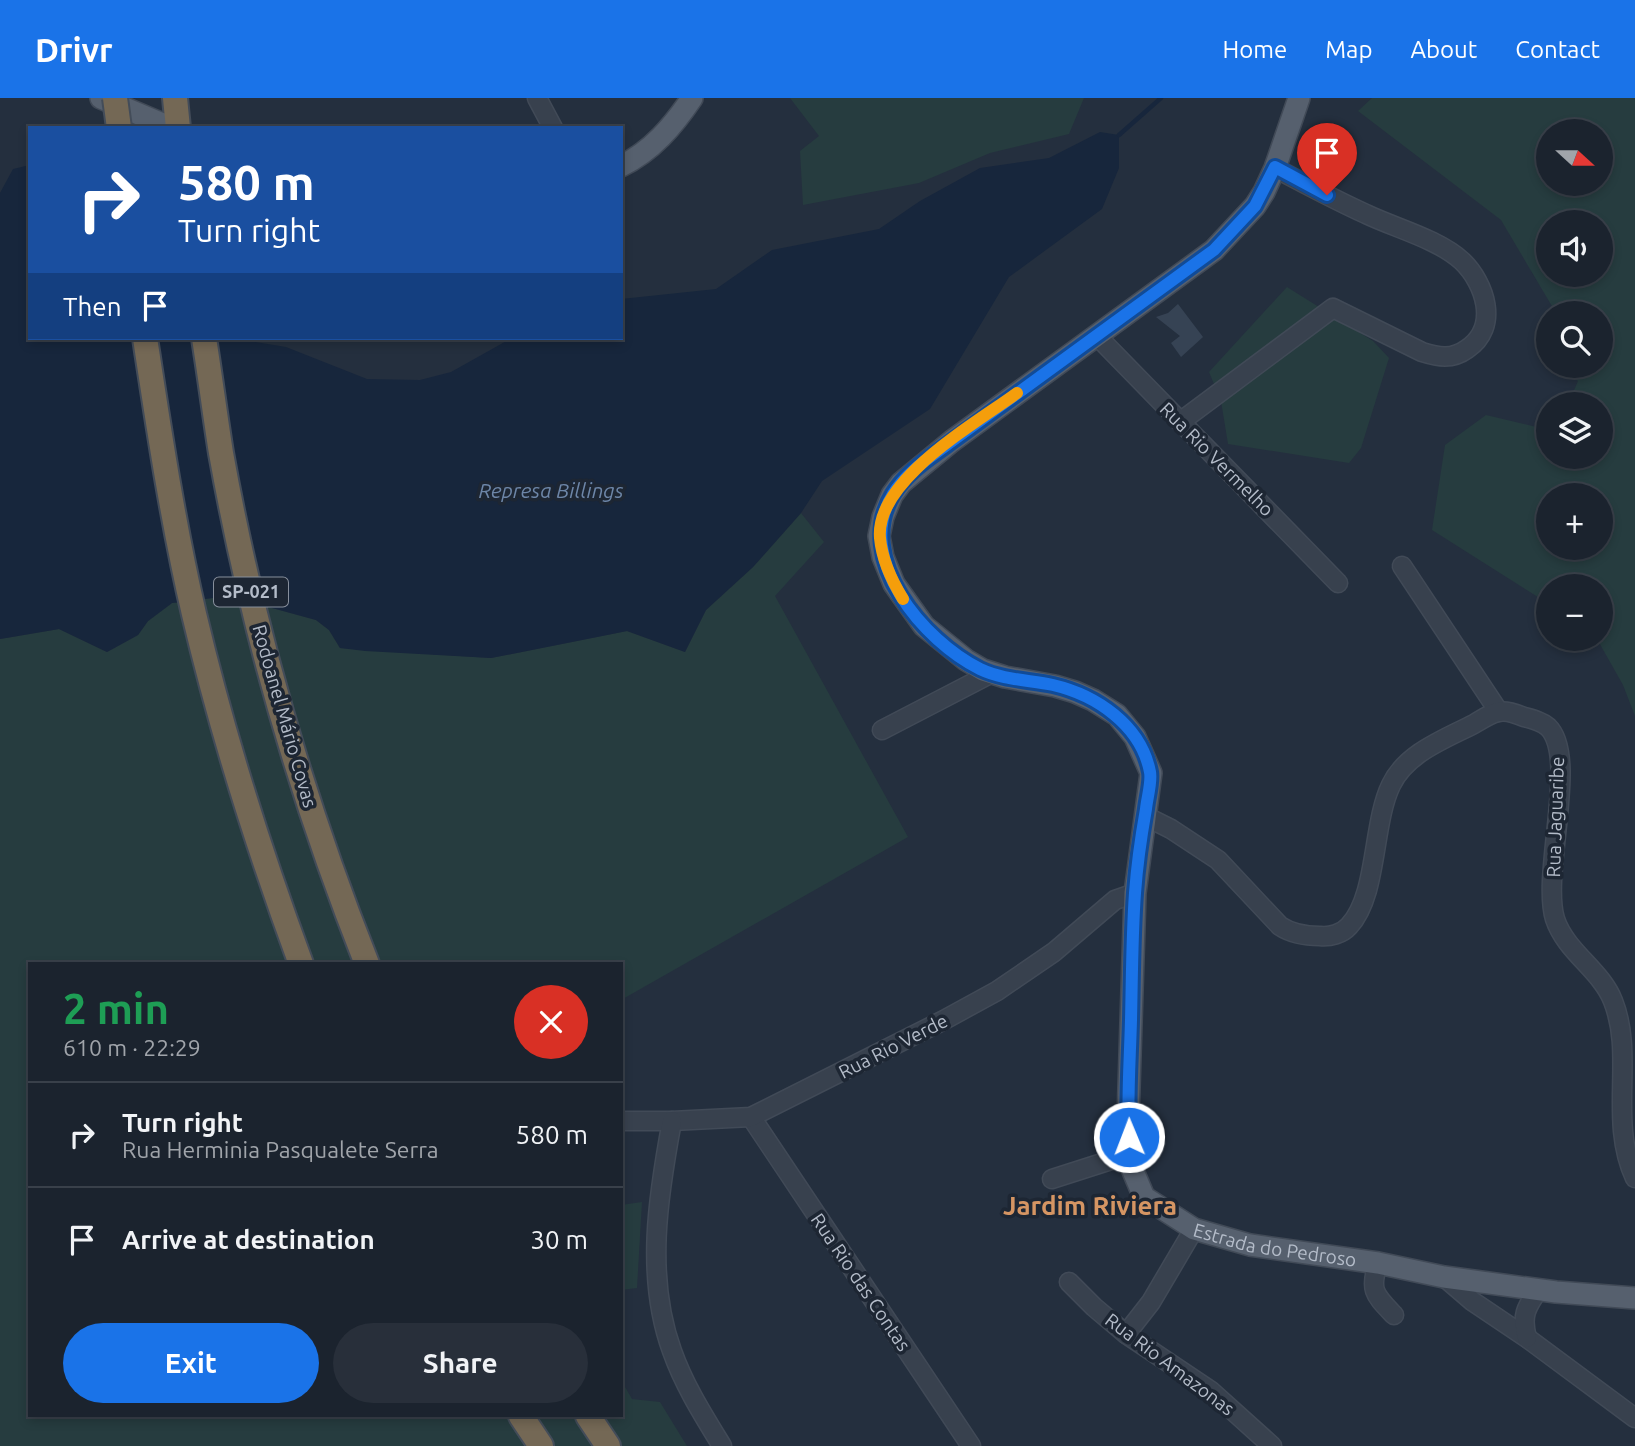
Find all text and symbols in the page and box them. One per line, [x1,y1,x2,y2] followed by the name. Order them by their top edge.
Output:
[35,31,113,68] text: Drivr
[1222,36,1287,63] text: Home
[1325,36,1372,63] text: Map
[1410,36,1477,63] text: About
[1515,36,1600,63] text: Contact
[1536,119,1614,196] north arrow
[1536,119,1613,651] map controls
[1297,123,1357,195] pin
[1308,134,1346,172] icon: arrive
[63,154,154,245] icon: right
[178,154,315,209] text: 580 m
[1536,210,1613,287] button: sound
[178,212,320,248] text: Turn right
[136,287,174,325] icon: arrive
[63,292,122,321] text: Then
[1536,301,1613,378] button: search
[1536,392,1613,469] button: layers
[1156,398,1278,520] street label: Rua Rio Vermelho
[478,478,624,502] water label: Represa Billings
[1536,483,1613,560] button: +
[1536,574,1613,651] button: −
[214,578,288,606] road number: SP-021
[248,622,322,810] street label: Rodoanel Mário Covas
[1542,756,1568,878] street label: Rua Jaguaribe
[63,985,169,1032] text: 2 min
[514,985,588,1059] button: close
[835,1009,951,1083] street label: Rua Rio Verde
[63,1035,201,1060] text: 610 m · 22:29
[1092,1100,1166,1174] position arrow
[122,1108,243,1137] text: Turn right
[63,1116,101,1154] icon: right
[516,1120,588,1149] text: 580 m
[122,1137,439,1162] text: Rua Herminia Pasqualete Serra
[1003,1191,1177,1220] district label: Jardim Riviera
[807,1209,915,1355] street label: Rua Rio das Contas
[1191,1218,1358,1271] street label: Estrada do Pedroso
[63,1221,101,1259] icon: arrive
[122,1225,375,1254] text: Arrive at destination
[530,1225,588,1254] text: 30 m
[1101,1308,1239,1420] street label: Rua Rio Amazonas
[63,1323,319,1403] button: Exit
[333,1323,588,1403] button: Share

